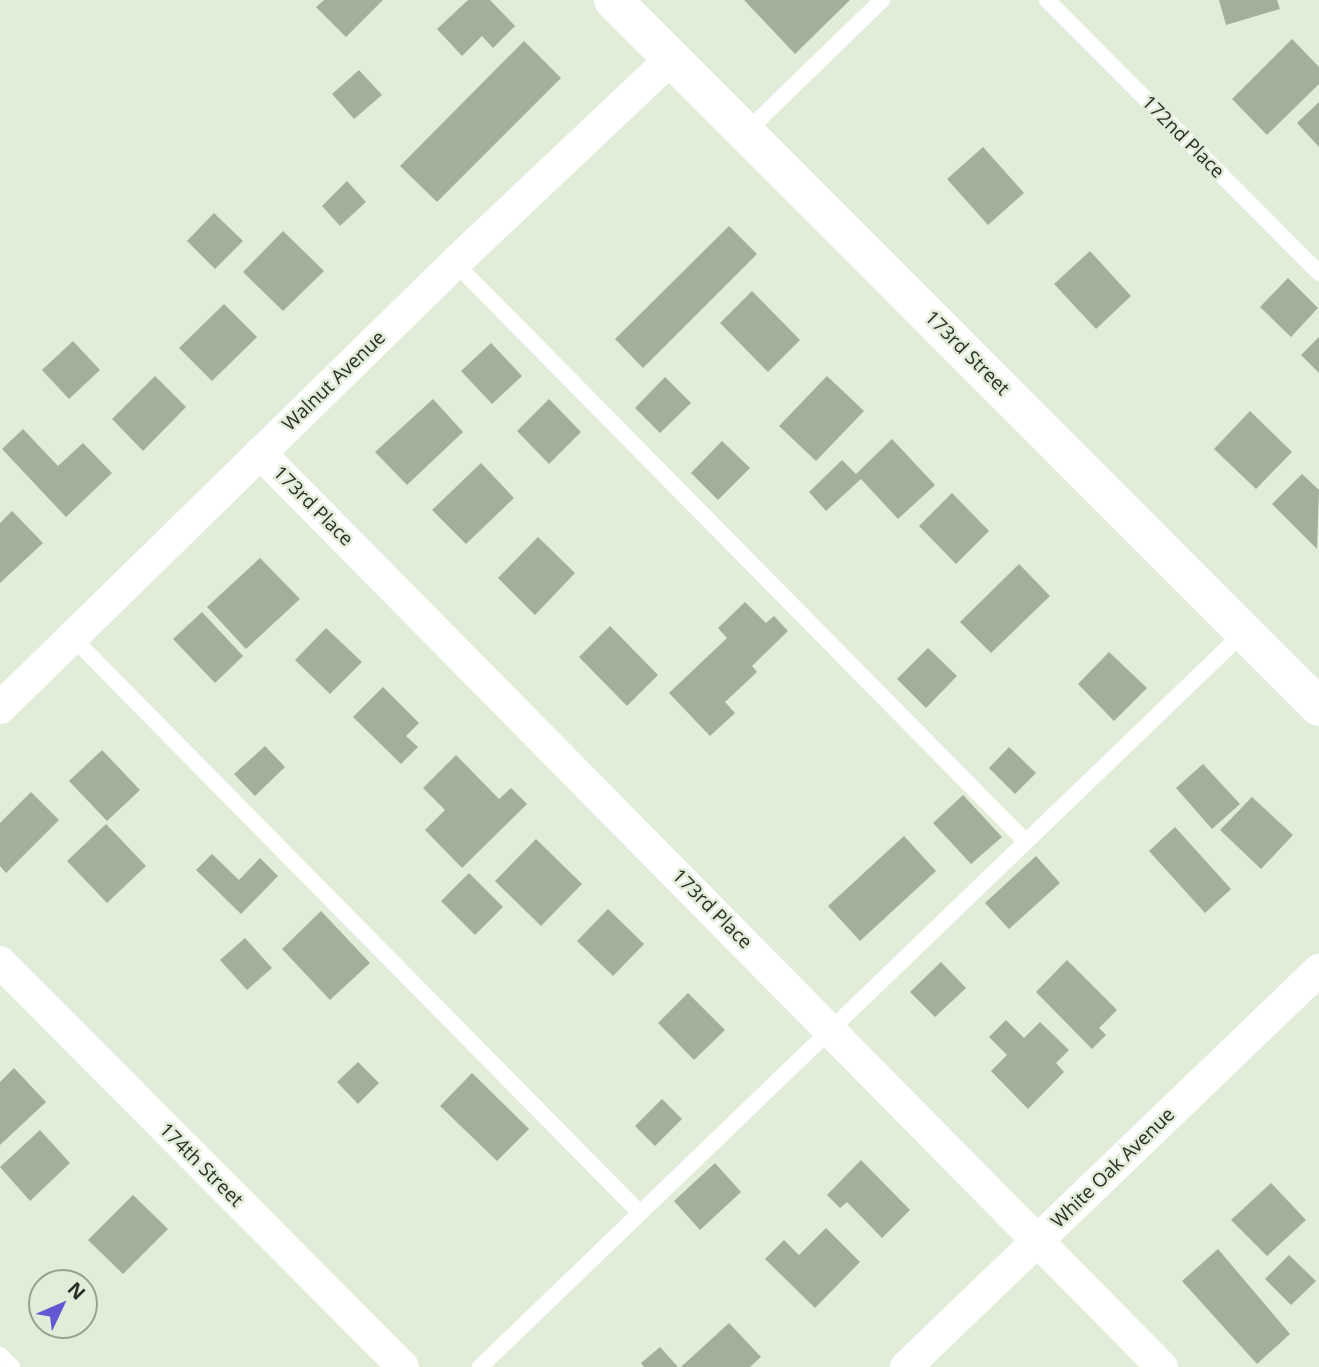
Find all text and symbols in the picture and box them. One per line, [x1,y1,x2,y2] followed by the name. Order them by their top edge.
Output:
[1137,91,1229,183] street label: 172nd Place
[920,306,1014,400] street label: 173rd Street
[278,326,390,436] street label: Walnut Avenue
[268,461,358,551] street label: 173rd Place
[667,864,757,954] street label: 173rd Place
[1047,1103,1179,1233] street label: White Oak Avenue
[154,1118,248,1212] street label: 174th Street
[28,1269,98,1339] north arrow
[62,1276,91,1305] text: N

